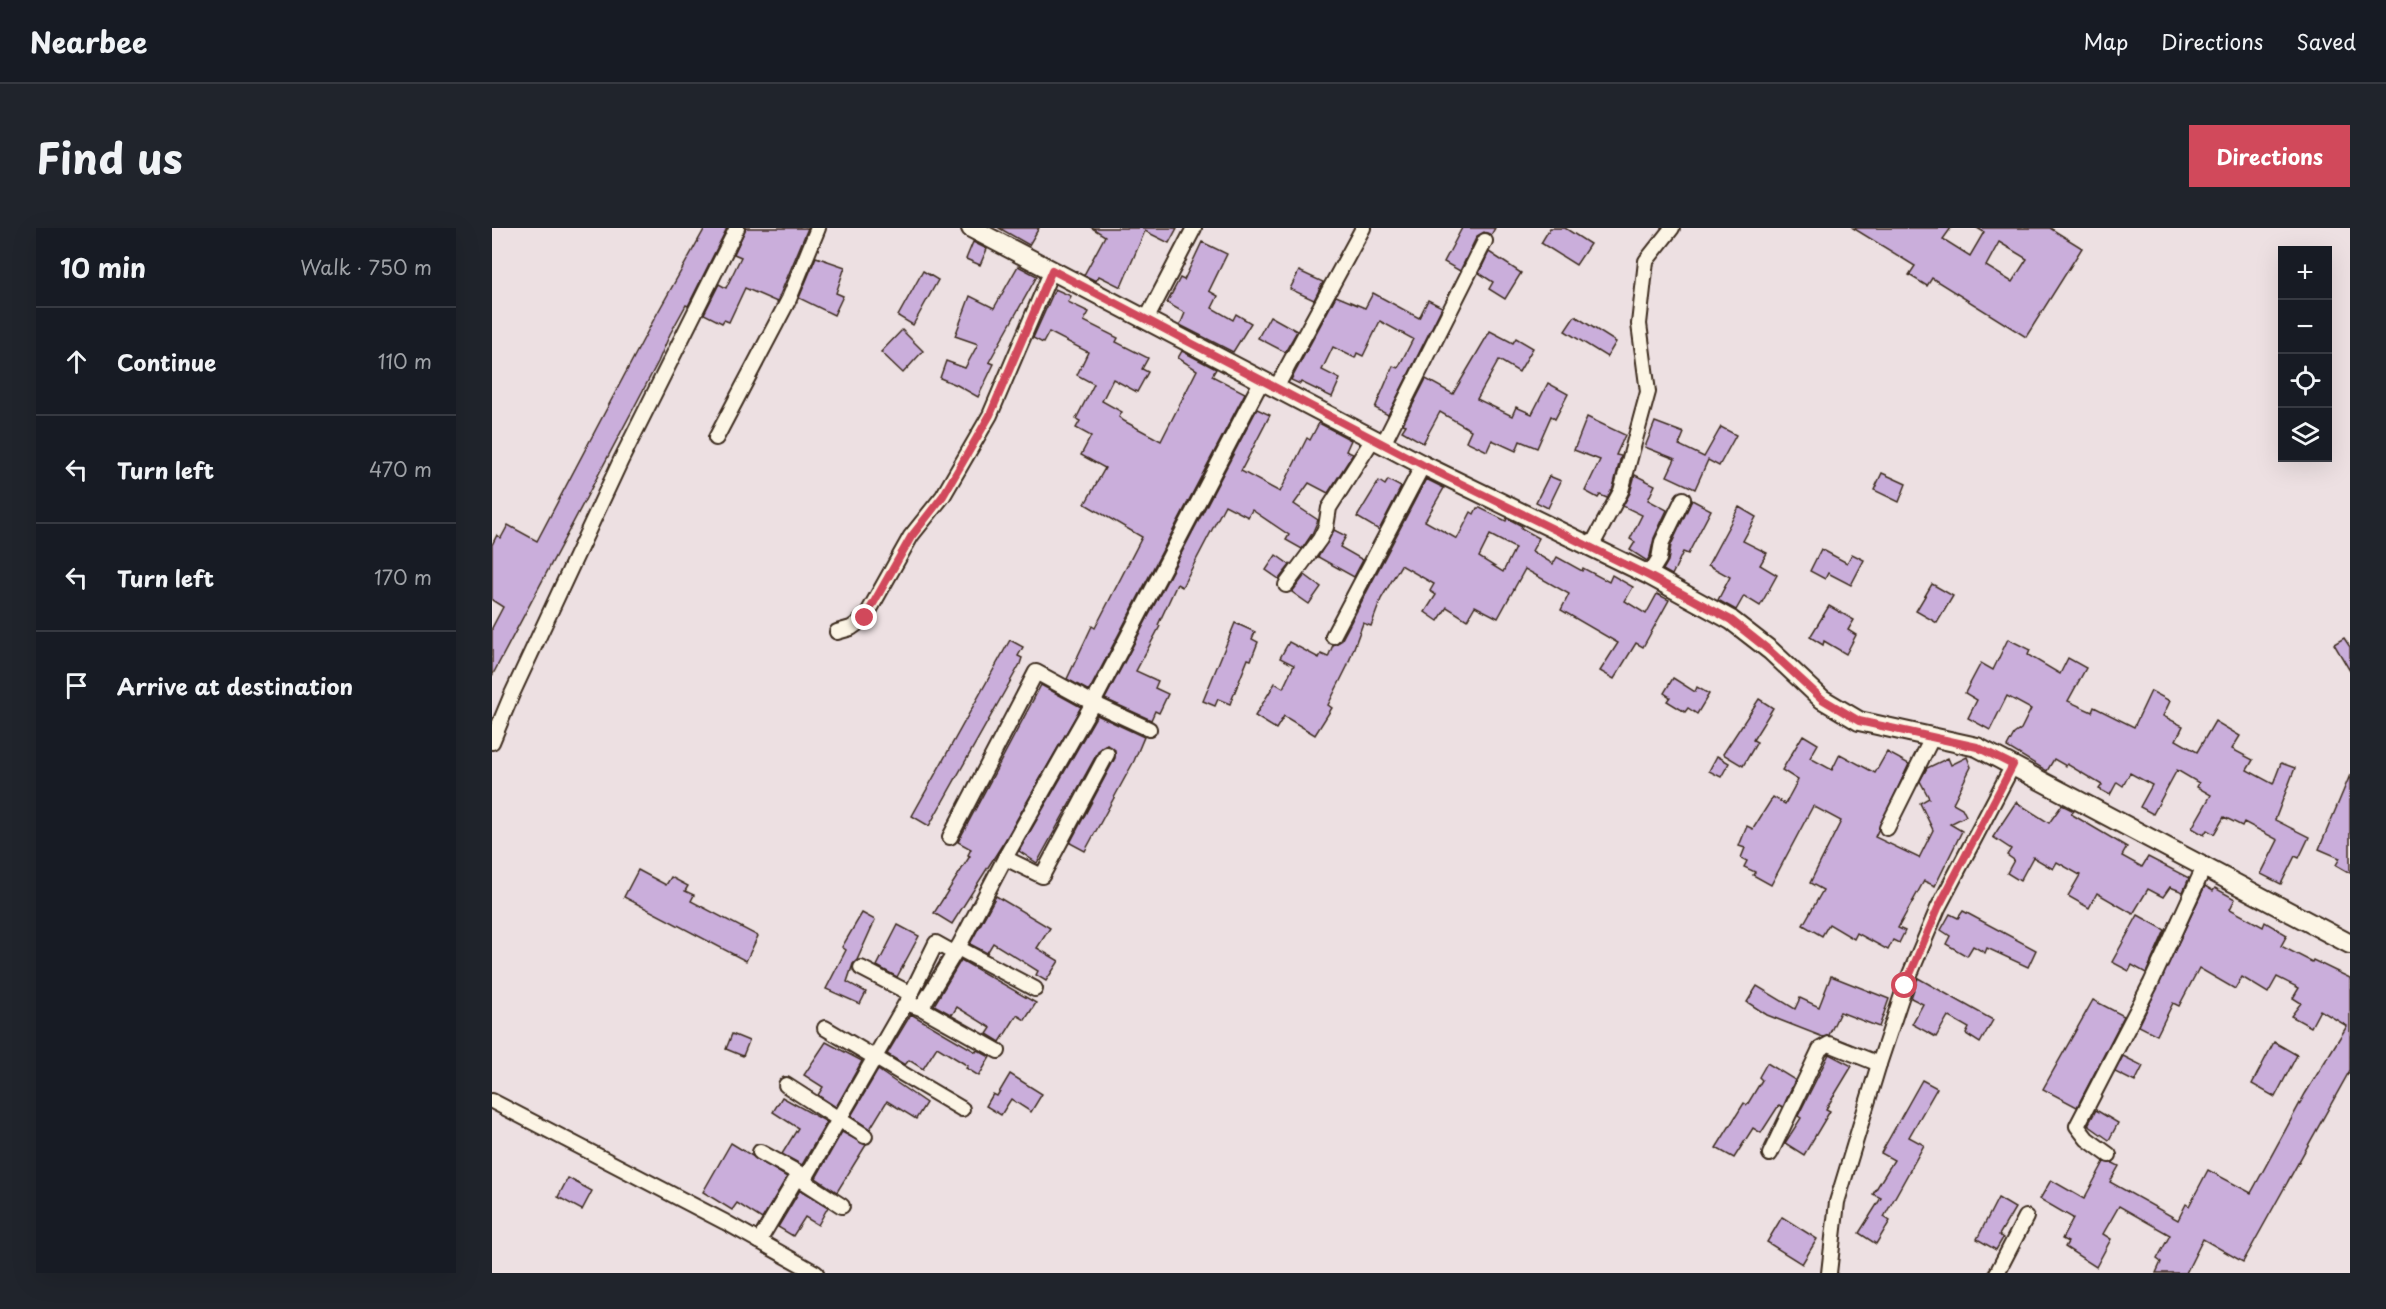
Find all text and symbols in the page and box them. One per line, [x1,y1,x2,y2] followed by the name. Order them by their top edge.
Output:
[30,20,147,63] text: Nearbee
[2083,25,2128,57] text: Map
[2161,25,2263,57] text: Directions
[2296,25,2356,57] text: Saved
[36,125,183,188] text: Find us
[2189,125,2350,187] button: Directions
[2278,246,2332,462] map controls
[2278,246,2332,300] button: +
[60,248,146,287] text: 10 min
[300,252,432,282] text: Walk · 750 m
[2278,300,2332,354] button: −
[60,345,93,378] icon: ahead
[117,345,216,378] text: Continue
[378,346,432,376] text: 110 m
[2278,354,2332,408] button: locate
[2278,408,2332,462] button: layers
[60,453,93,486] icon: left
[117,453,214,486] text: Turn left
[369,454,432,484] text: 470 m
[60,561,93,594] icon: left
[117,561,214,594] text: Turn left
[374,562,432,592] text: 170 m
[851,604,877,630] route end
[60,669,93,702] icon: arrive
[117,669,353,702] text: Arrive at destination
[1891,972,1917,998] route start

